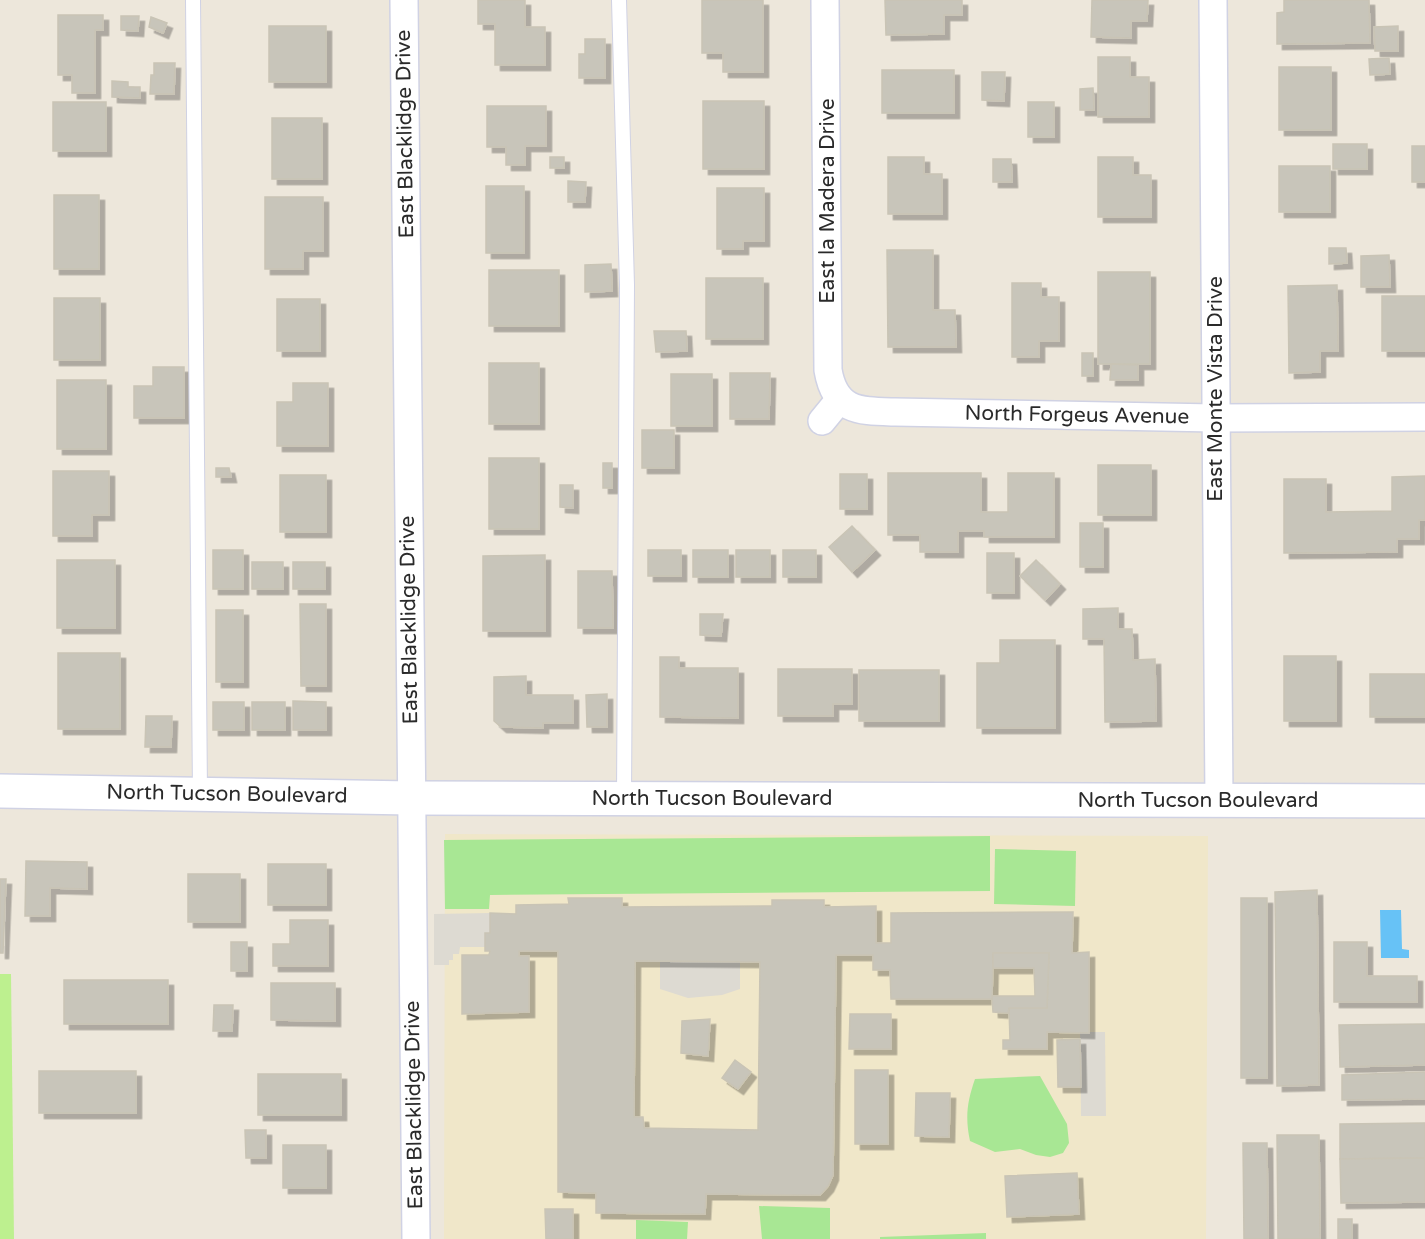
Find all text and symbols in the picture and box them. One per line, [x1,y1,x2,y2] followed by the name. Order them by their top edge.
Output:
[391,29,419,239] street label: East Blacklidge Drive
[815,98,840,304] street label: East la Madera Drive
[1203,276,1228,502] street label: East Monte Vista Drive
[964,401,1190,429] street label: North Forgeus Avenue
[395,515,423,725] street label: East Blacklidge Drive
[106,779,348,809] street label: North Tucson Boulevard
[591,786,833,811] street label: North Tucson Boulevard
[1077,788,1319,813] street label: North Tucson Boulevard
[400,1000,428,1210] street label: East Blacklidge Drive

